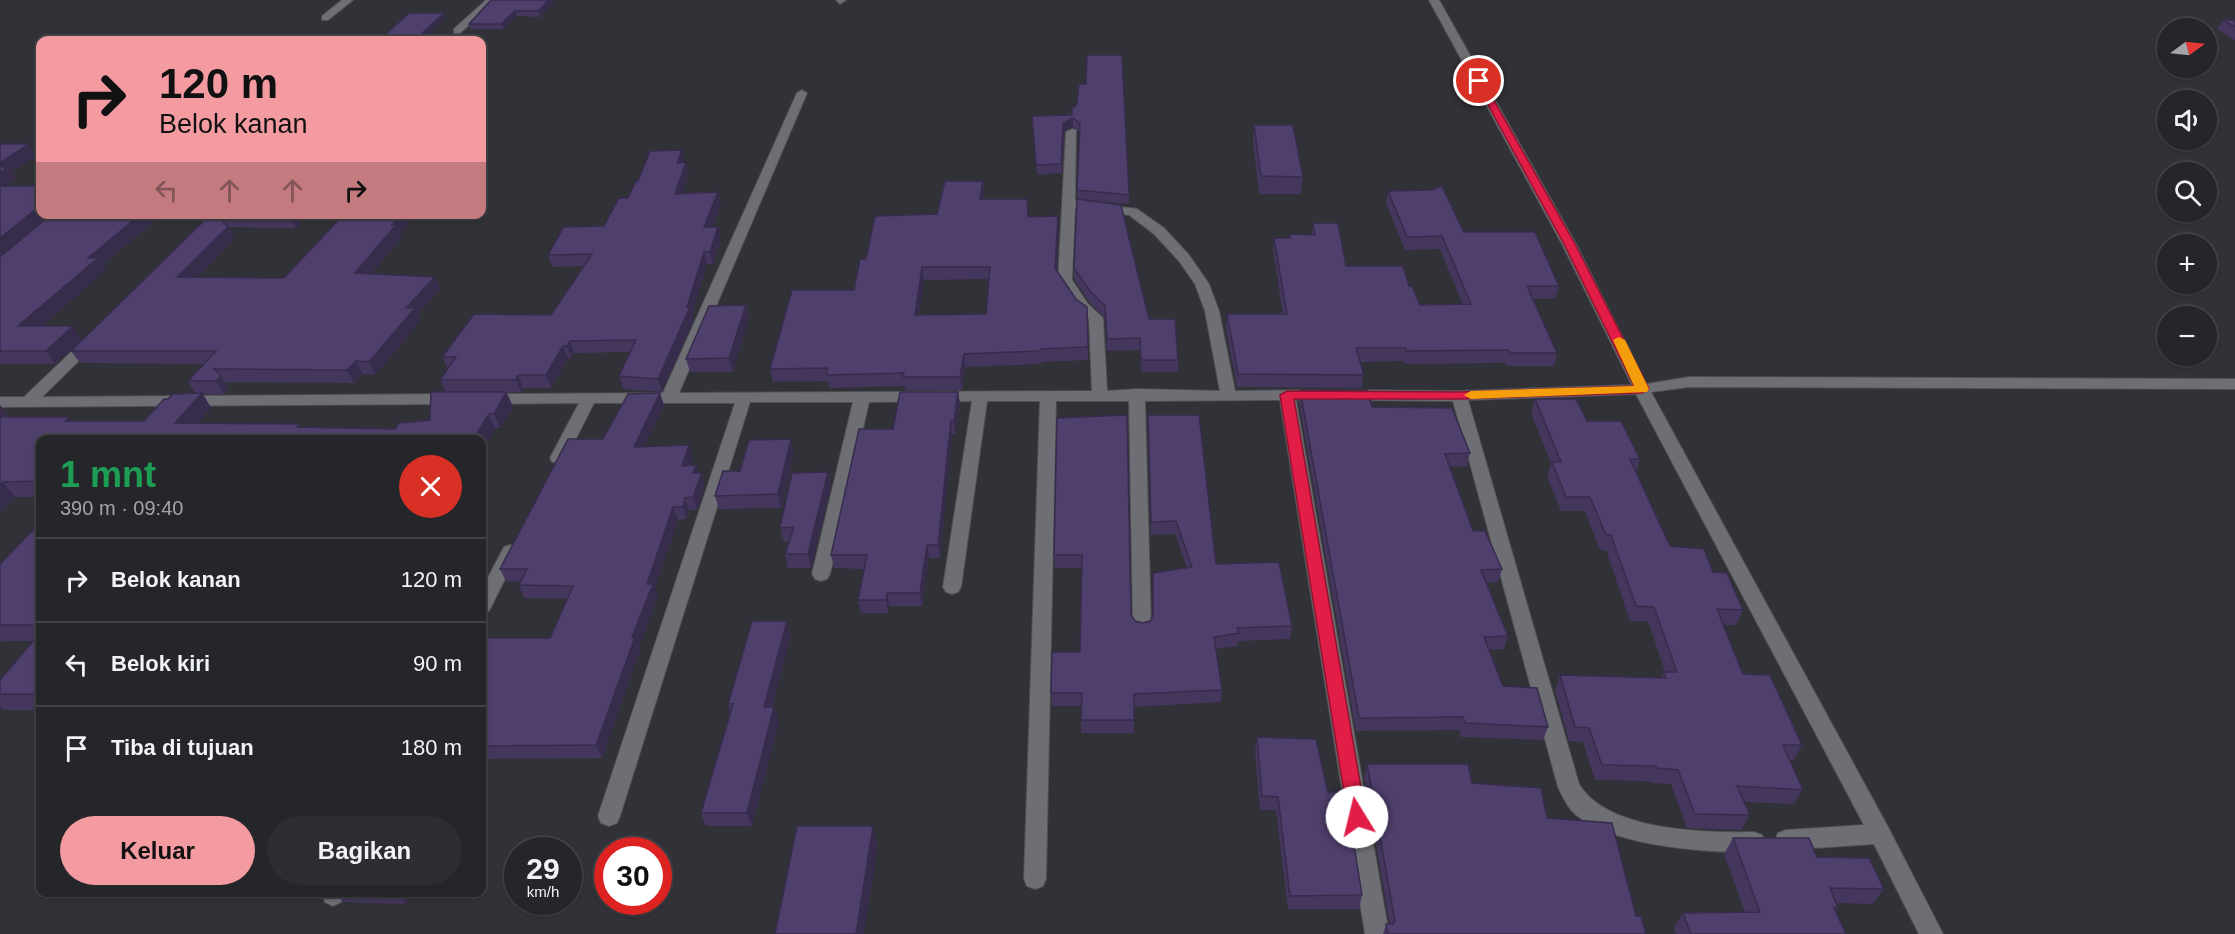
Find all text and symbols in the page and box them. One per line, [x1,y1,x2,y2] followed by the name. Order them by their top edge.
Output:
[2157,18,2217,78] north arrow
[2157,18,2217,366] map controls
[1453,55,1504,106] pin
[60,60,138,138] icon: right
[159,60,278,107] text: 120 m
[1462,64,1495,97] icon: arrive
[2157,90,2217,150] button: sound
[159,109,308,139] text: Belok kanan
[2157,162,2217,222] button: search
[150,174,183,207] icon: left
[213,174,246,207] icon: ahead
[276,174,309,207] icon: ahead
[339,174,372,207] icon: right
[2157,234,2217,294] button: +
[2157,306,2217,366] button: −
[60,454,156,495] text: 1 mnt
[399,455,462,518] button: close
[60,497,183,519] text: 390 m · 09:40
[60,564,93,597] icon: right
[111,567,241,592] text: Belok kanan
[401,567,462,592] text: 120 m
[60,648,93,681] icon: left
[111,651,210,676] text: Belok kiri
[413,651,462,676] text: 90 m
[60,732,93,765] icon: arrive
[111,735,254,760] text: Tiba di tujuan
[401,735,462,760] text: 180 m
[1325,785,1389,849] position arrow
[60,816,255,885] button: Keluar
[267,816,462,885] button: Bagikan
[594,837,672,915] speed limit sign: 30
[526,852,560,885] text: 29
[527,883,559,900] text: km/h

